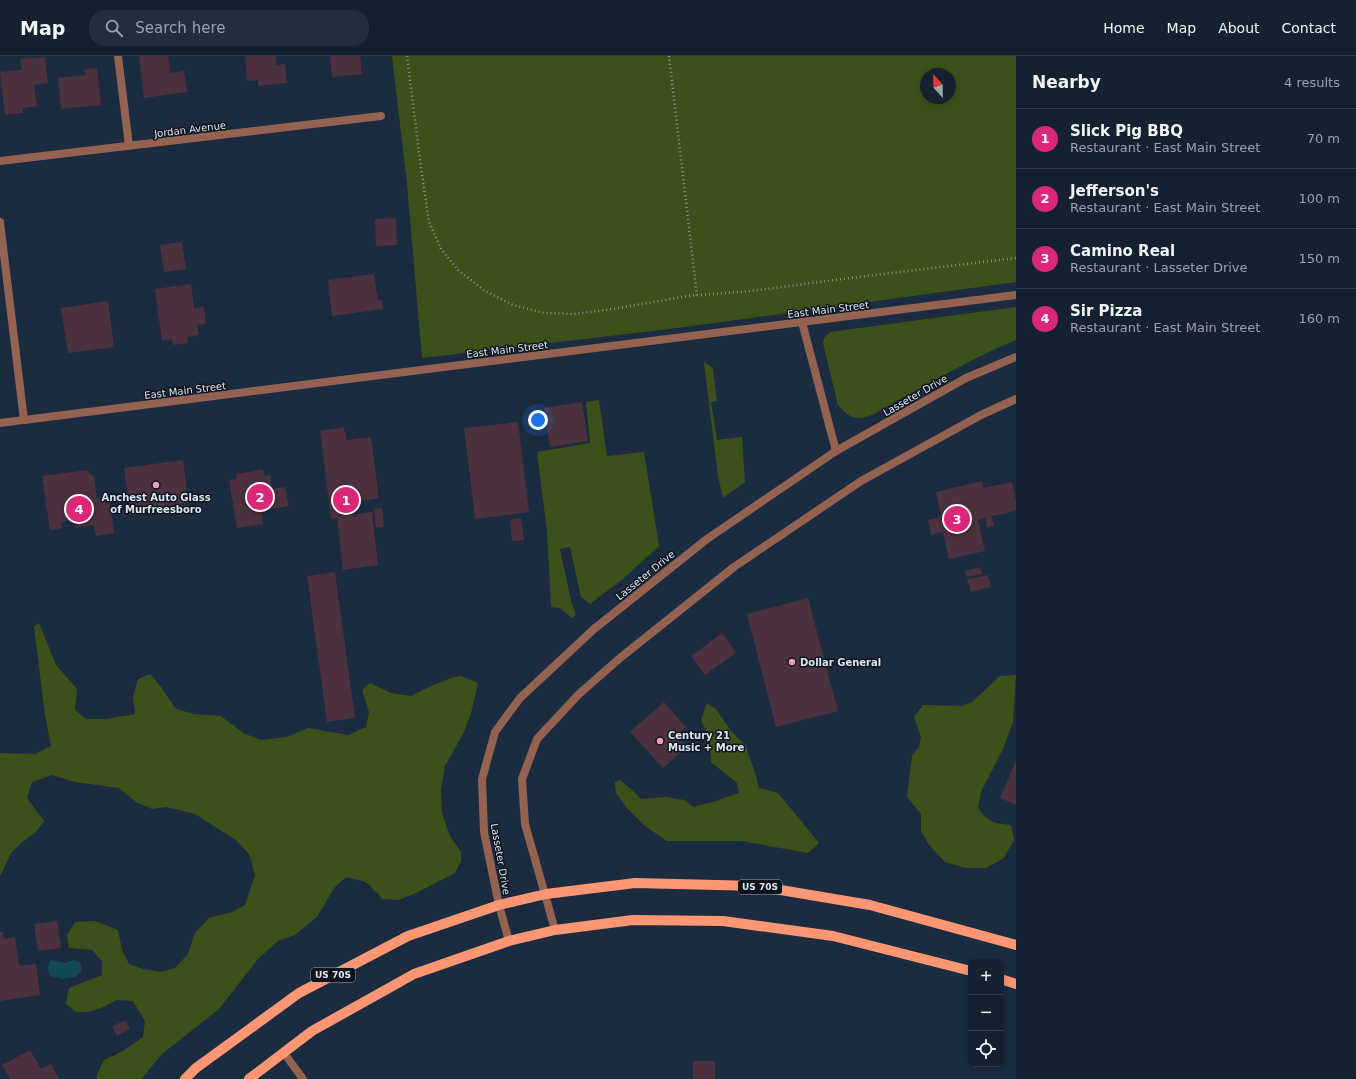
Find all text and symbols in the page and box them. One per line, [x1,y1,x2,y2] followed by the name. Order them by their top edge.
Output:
[89,10,369,46] search box
[20,17,65,39] text: Map
[103,17,125,39] icon: search
[135,19,225,37] text: Search here
[1103,20,1145,36] text: Home
[1167,20,1196,36] text: Map
[1218,20,1260,36] text: About
[1282,20,1336,36] text: Contact
[920,68,956,104] north arrow
[1032,72,1101,92] text: Nearby
[1284,75,1340,90] text: 4 results
[153,120,227,139] street label: Jordan Avenue
[1070,122,1183,140] text: Slick Pig BBQ
[1040,131,1050,146] text: 1
[1307,131,1340,146] text: 70 m
[1070,140,1260,155] text: Restaurant · East Main Street
[1070,182,1159,200] text: Jefferson's
[1040,191,1050,206] text: 2
[1298,191,1340,206] text: 100 m
[1070,200,1260,215] text: Restaurant · East Main Street
[1070,242,1175,260] text: Camino Real
[1040,251,1050,266] text: 3
[1298,251,1340,266] text: 150 m
[1070,260,1248,275] text: Restaurant · Lasseter Drive
[787,299,870,320] street label: East Main Street
[1070,302,1142,320] text: Sir Pizza
[1040,311,1050,326] text: 4
[1298,311,1340,326] text: 160 m
[1070,320,1260,335] text: Restaurant · East Main Street
[466,339,549,360] street label: East Main Street
[881,373,949,418] street label: Lasseter Drive
[144,380,227,401] street label: East Main Street
[528,410,548,430] your location
[151,480,161,490] marker: Anchest Auto Glass of Murfreesboro
[247,482,273,512] pin: 2
[333,485,359,515] pin: 1
[101,492,211,515] place label: Anchest Auto Glass of Murfreesboro
[66,494,92,524] pin: 4
[944,504,970,534] pin: 3
[614,548,677,602] street label: Lasseter Drive
[787,657,797,667] marker: Dollar General
[800,657,881,668] place label: Dollar General
[668,730,744,753] place label: Century 21 Music + More
[655,736,665,746] marker: Century 21 Music + More
[489,823,512,896] street label: Lasseter Drive
[738,880,782,894] road number: US 70S
[968,959,1004,1067] map controls
[968,959,1004,995] button: +
[311,968,355,982] road number: US 70S
[968,995,1004,1031] button: −
[968,1031,1004,1067] button: locate

